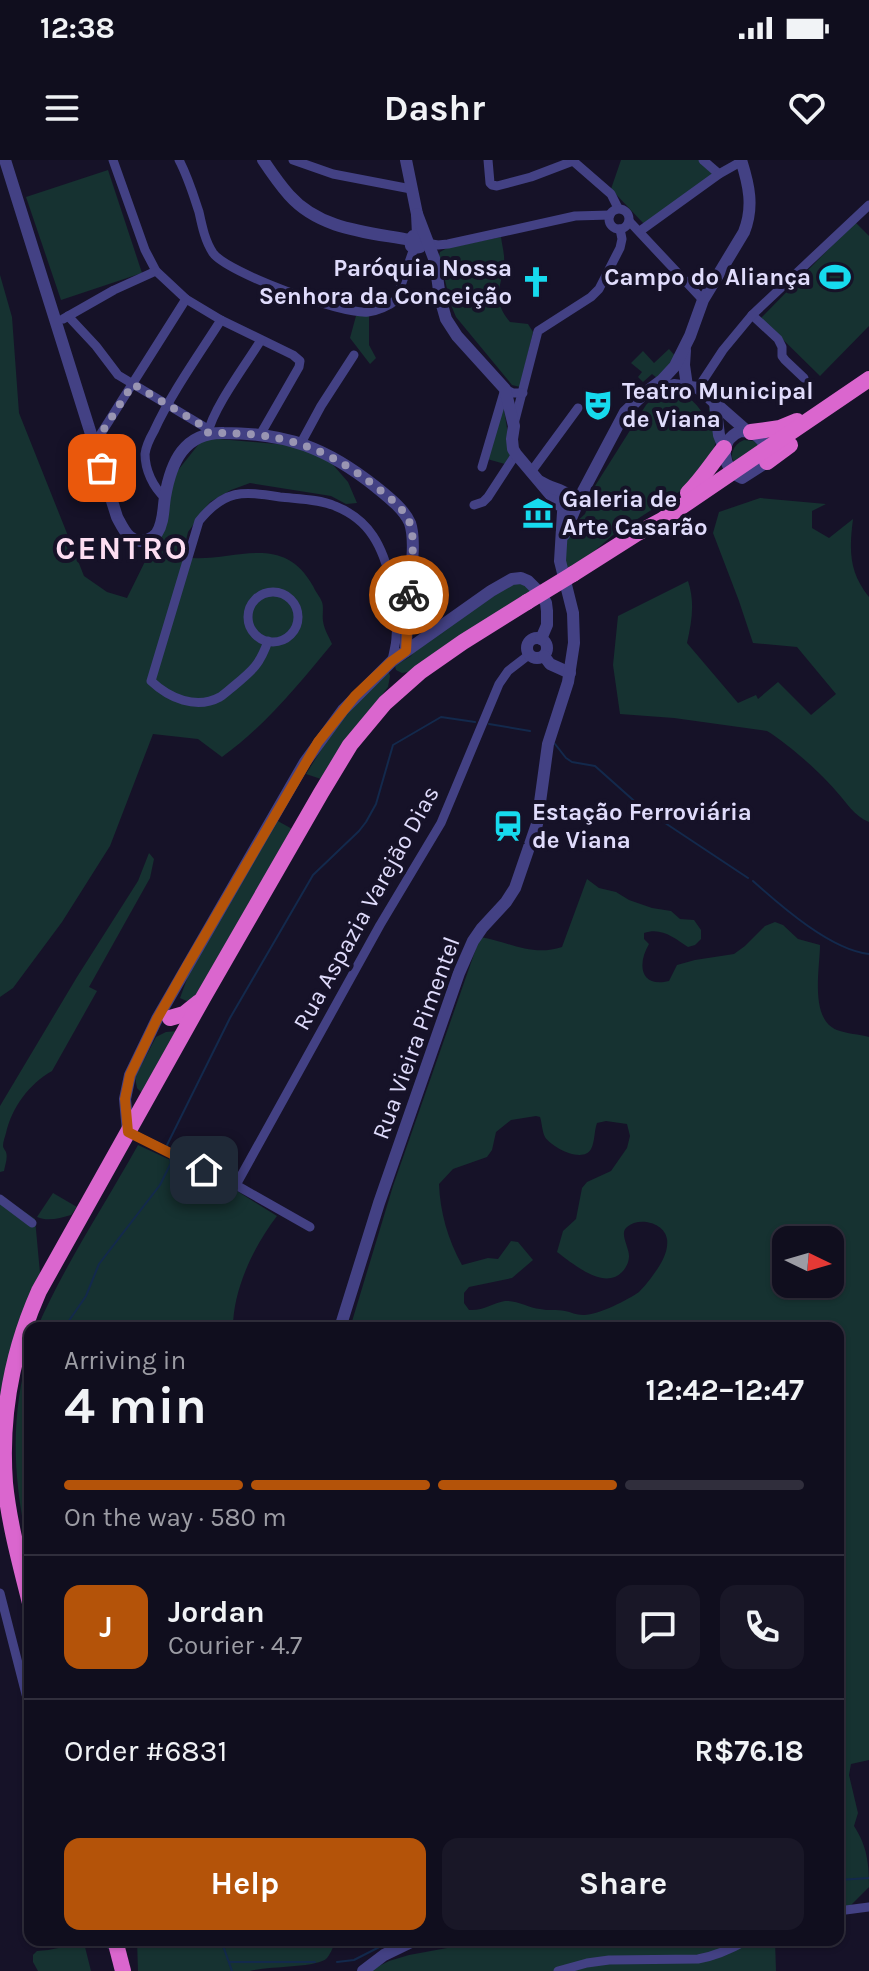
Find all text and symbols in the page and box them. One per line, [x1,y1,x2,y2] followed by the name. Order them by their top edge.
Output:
[40,10,115,46] text: 12:38
[40,86,84,130] icon: menu
[785,86,829,130] icon: heart
[384,87,485,129] text: Dashr
[259,254,512,310] place label: Paróquia Nossa Senhora da Conceição
[818,260,852,294] sports icon: Campo do Aliança
[604,263,811,291] place label: Campo do Aliança
[519,265,553,299] church icon: Paróquia Nossa Senhora da Conceição
[622,377,814,433] place label: Teatro Municipal de Viana
[581,388,615,422] theatre icon: Teatro Municipal de Viana
[68,434,136,502] pin
[80,446,124,490] icon: bag
[562,485,708,541] place label: Galeria de Arte Casarão
[521,496,555,530] museum icon: Galeria de Arte Casarão
[55,530,189,567] district label: CENTRO
[369,555,449,635] courier
[387,573,431,617] icon: bike
[287,781,445,1035] street label: Rua Aspazia Varejão Dias
[532,798,752,854] place label: Estação Ferroviária de Viana
[491,809,525,843] station icon: Estação Ferroviária de Viana
[366,933,466,1143] street label: Rua Vieira Pimentel
[170,1136,238,1204] pin
[182,1148,226,1192] icon: home
[772,1226,844,1298] north arrow
[772,1226,844,1298] map controls
[64,1345,186,1376] text: Arriving in
[646,1372,804,1408] text: 12:42–12:47
[64,1375,207,1436] text: 4 min
[64,1502,286,1533] text: On the way · 580 m
[616,1585,700,1669] button: chat
[720,1585,804,1669] button: phone
[168,1594,265,1630] text: Jordan
[99,1609,113,1645] text: J
[168,1630,302,1661] text: Courier · 4.7
[64,1733,227,1769] text: Order #6831
[694,1733,804,1769] text: R$76.18
[64,1838,426,1930] button: Help
[442,1838,804,1930] button: Share

